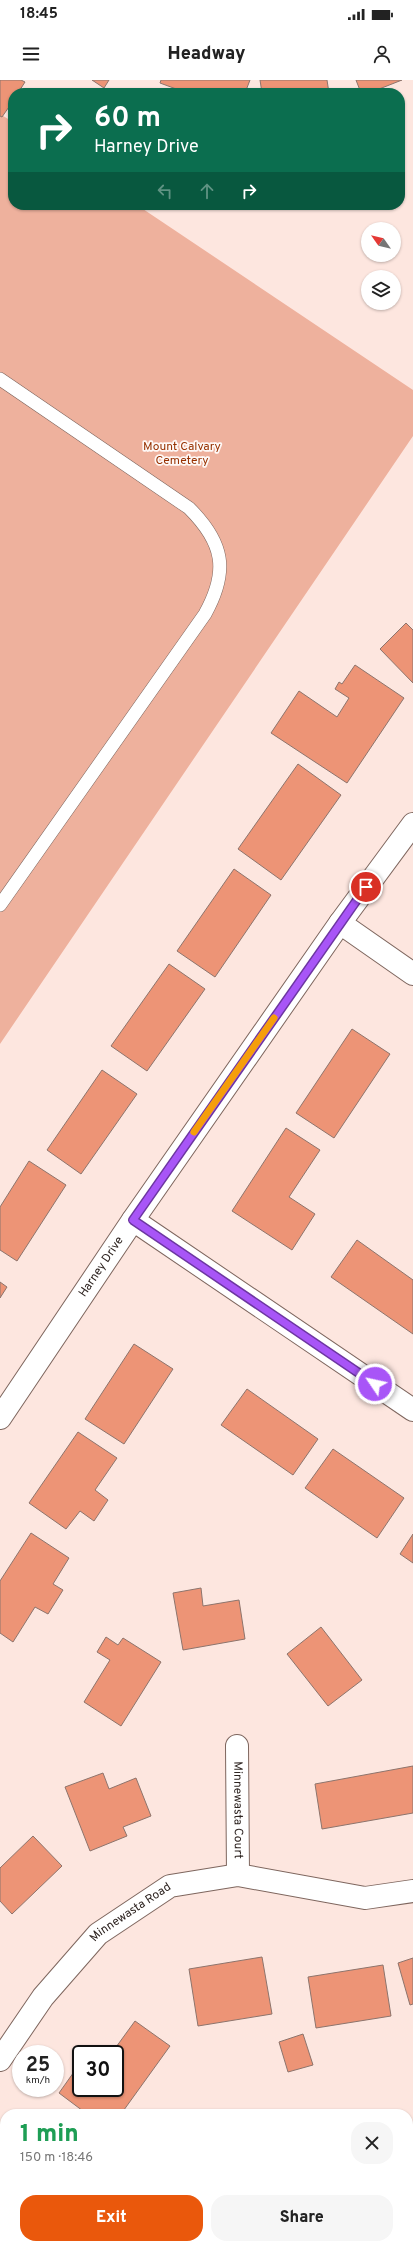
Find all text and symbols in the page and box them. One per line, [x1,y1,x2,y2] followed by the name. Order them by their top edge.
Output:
[20,5,58,24] text: 18:45
[20,43,42,65] icon: menu
[168,43,245,66] text: Headway
[371,43,393,65] icon: person
[94,101,161,137] text: 60 m
[28,104,80,156] icon: right
[94,136,199,159] text: Harney Drive
[154,180,176,202] icon: left
[196,180,218,202] icon: ahead
[238,180,260,202] icon: right
[361,222,401,262] north arrow
[361,222,401,310] map controls
[361,270,401,310] button: layers
[143,439,221,469] park label: Mount Calvary Cemetery
[349,870,383,904] pin
[355,876,377,898] icon: arrive
[75,1233,128,1300] street label: Harney Drive
[354,1363,396,1405] position arrow
[229,1761,246,1859] street label: Minnewasta Court
[87,1879,174,1945] street label: Minnewasta Road
[72,2045,124,2097] speed limit sign: 30
[26,2053,50,2079] text: 25
[26,2074,50,2087] text: km/h
[20,2120,79,2150] text: 1 min
[351,2122,393,2164] button: close
[20,2150,93,2166] text: 150 m · 18:46
[20,2195,203,2241] button: Exit
[211,2195,393,2241] button: Share

